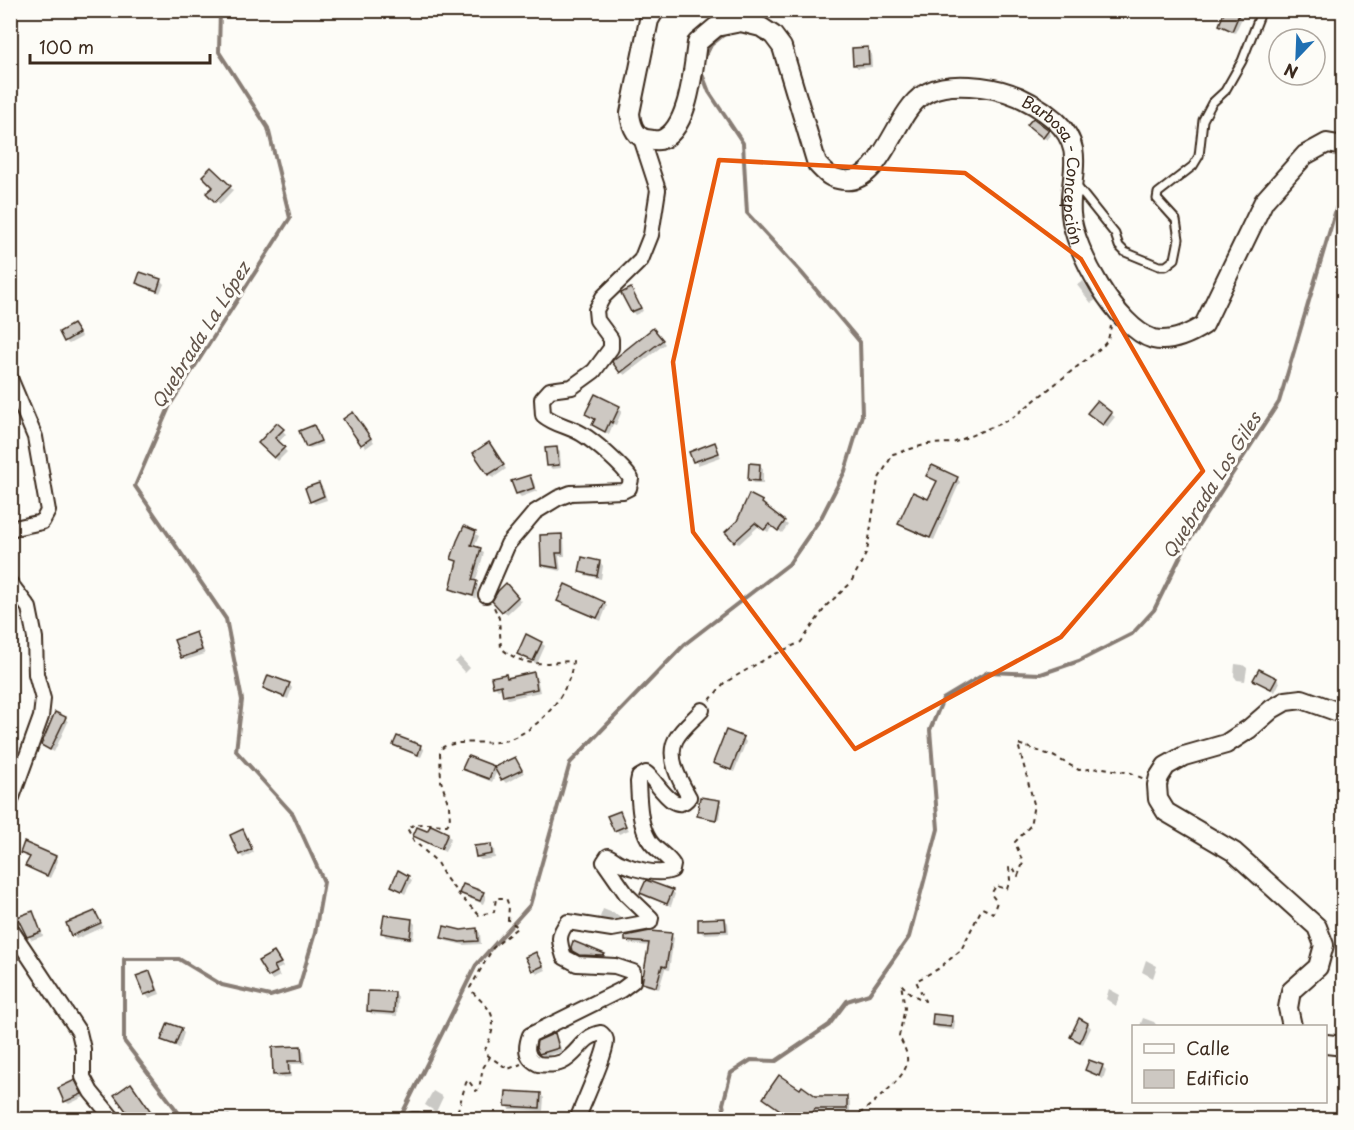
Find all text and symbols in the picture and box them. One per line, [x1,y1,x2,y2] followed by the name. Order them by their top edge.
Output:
[30,27,210,65] scale bar
[1267,27,1327,87] north arrow
[39,33,94,60] text: 100 m
[1280,58,1301,85] text: N
[1018,89,1090,248] street label: Barbosa - Concepción
[144,255,257,413] water label: Quebrada La López
[1155,405,1268,563] water label: Quebrada Los Giles
[1132,1025,1327,1103] legend
[1186,1034,1230,1061] text: Calle
[1186,1064,1249,1091] text: Edificio

